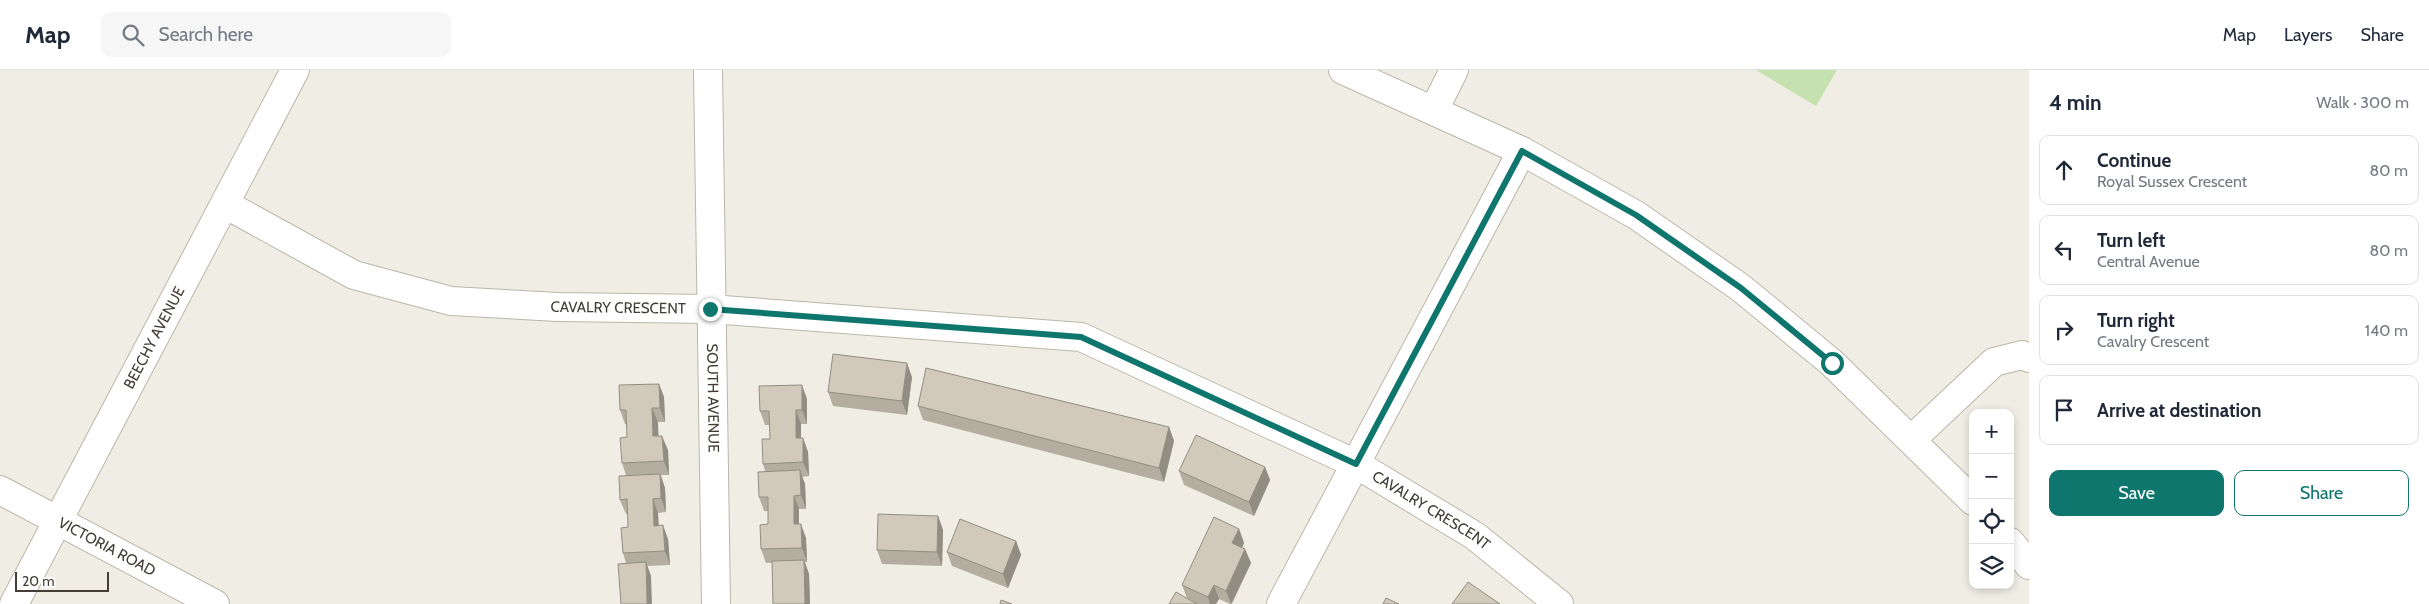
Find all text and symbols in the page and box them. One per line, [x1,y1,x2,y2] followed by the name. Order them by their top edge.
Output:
[101,12,451,57] search box
[25,20,71,49] text: Map
[119,21,147,49] icon: search
[159,23,253,46] text: Search here
[2223,24,2256,46] text: Map
[2284,24,2333,46] text: Layers
[2361,24,2404,46] text: Share
[2049,90,2102,115] text: 4 min
[2316,93,2409,112] text: Walk · 300 m
[2097,149,2171,172] text: Continue
[2050,156,2078,184] icon: ahead
[2370,161,2408,180] text: 80 m
[2097,172,2247,191] text: Royal Sussex Crescent
[2097,229,2165,252] text: Turn left
[2050,236,2078,264] icon: left
[2370,241,2408,260] text: 80 m
[2097,252,2200,271] text: Central Avenue
[120,283,188,392] street label: BEECHY AVENUE
[550,298,686,318] street label: CAVALRY CRESCENT
[699,298,722,321] route end
[2097,309,2175,332] text: Turn right
[2050,316,2078,344] icon: right
[2365,321,2408,340] text: 140 m
[2097,332,2209,351] text: Cavalry Crescent
[703,343,723,453] street label: SOUTH AVENUE
[1821,352,1844,375] route start
[2050,396,2078,424] icon: arrive
[2097,399,2261,422] text: Arrive at destination
[1969,409,2014,589] map controls
[1969,409,2014,454] button: +
[1969,454,2014,499] button: −
[1369,467,1494,554] street label: CAVALRY CRESCENT
[2049,470,2224,516] button: Save
[2234,470,2409,516] button: Share
[1969,499,2014,544] button: locate
[55,514,159,580] street label: VICTORIA ROAD
[1969,544,2014,589] button: layers
[15,569,109,592] scale bar
[22,572,55,590] text: 20 m

